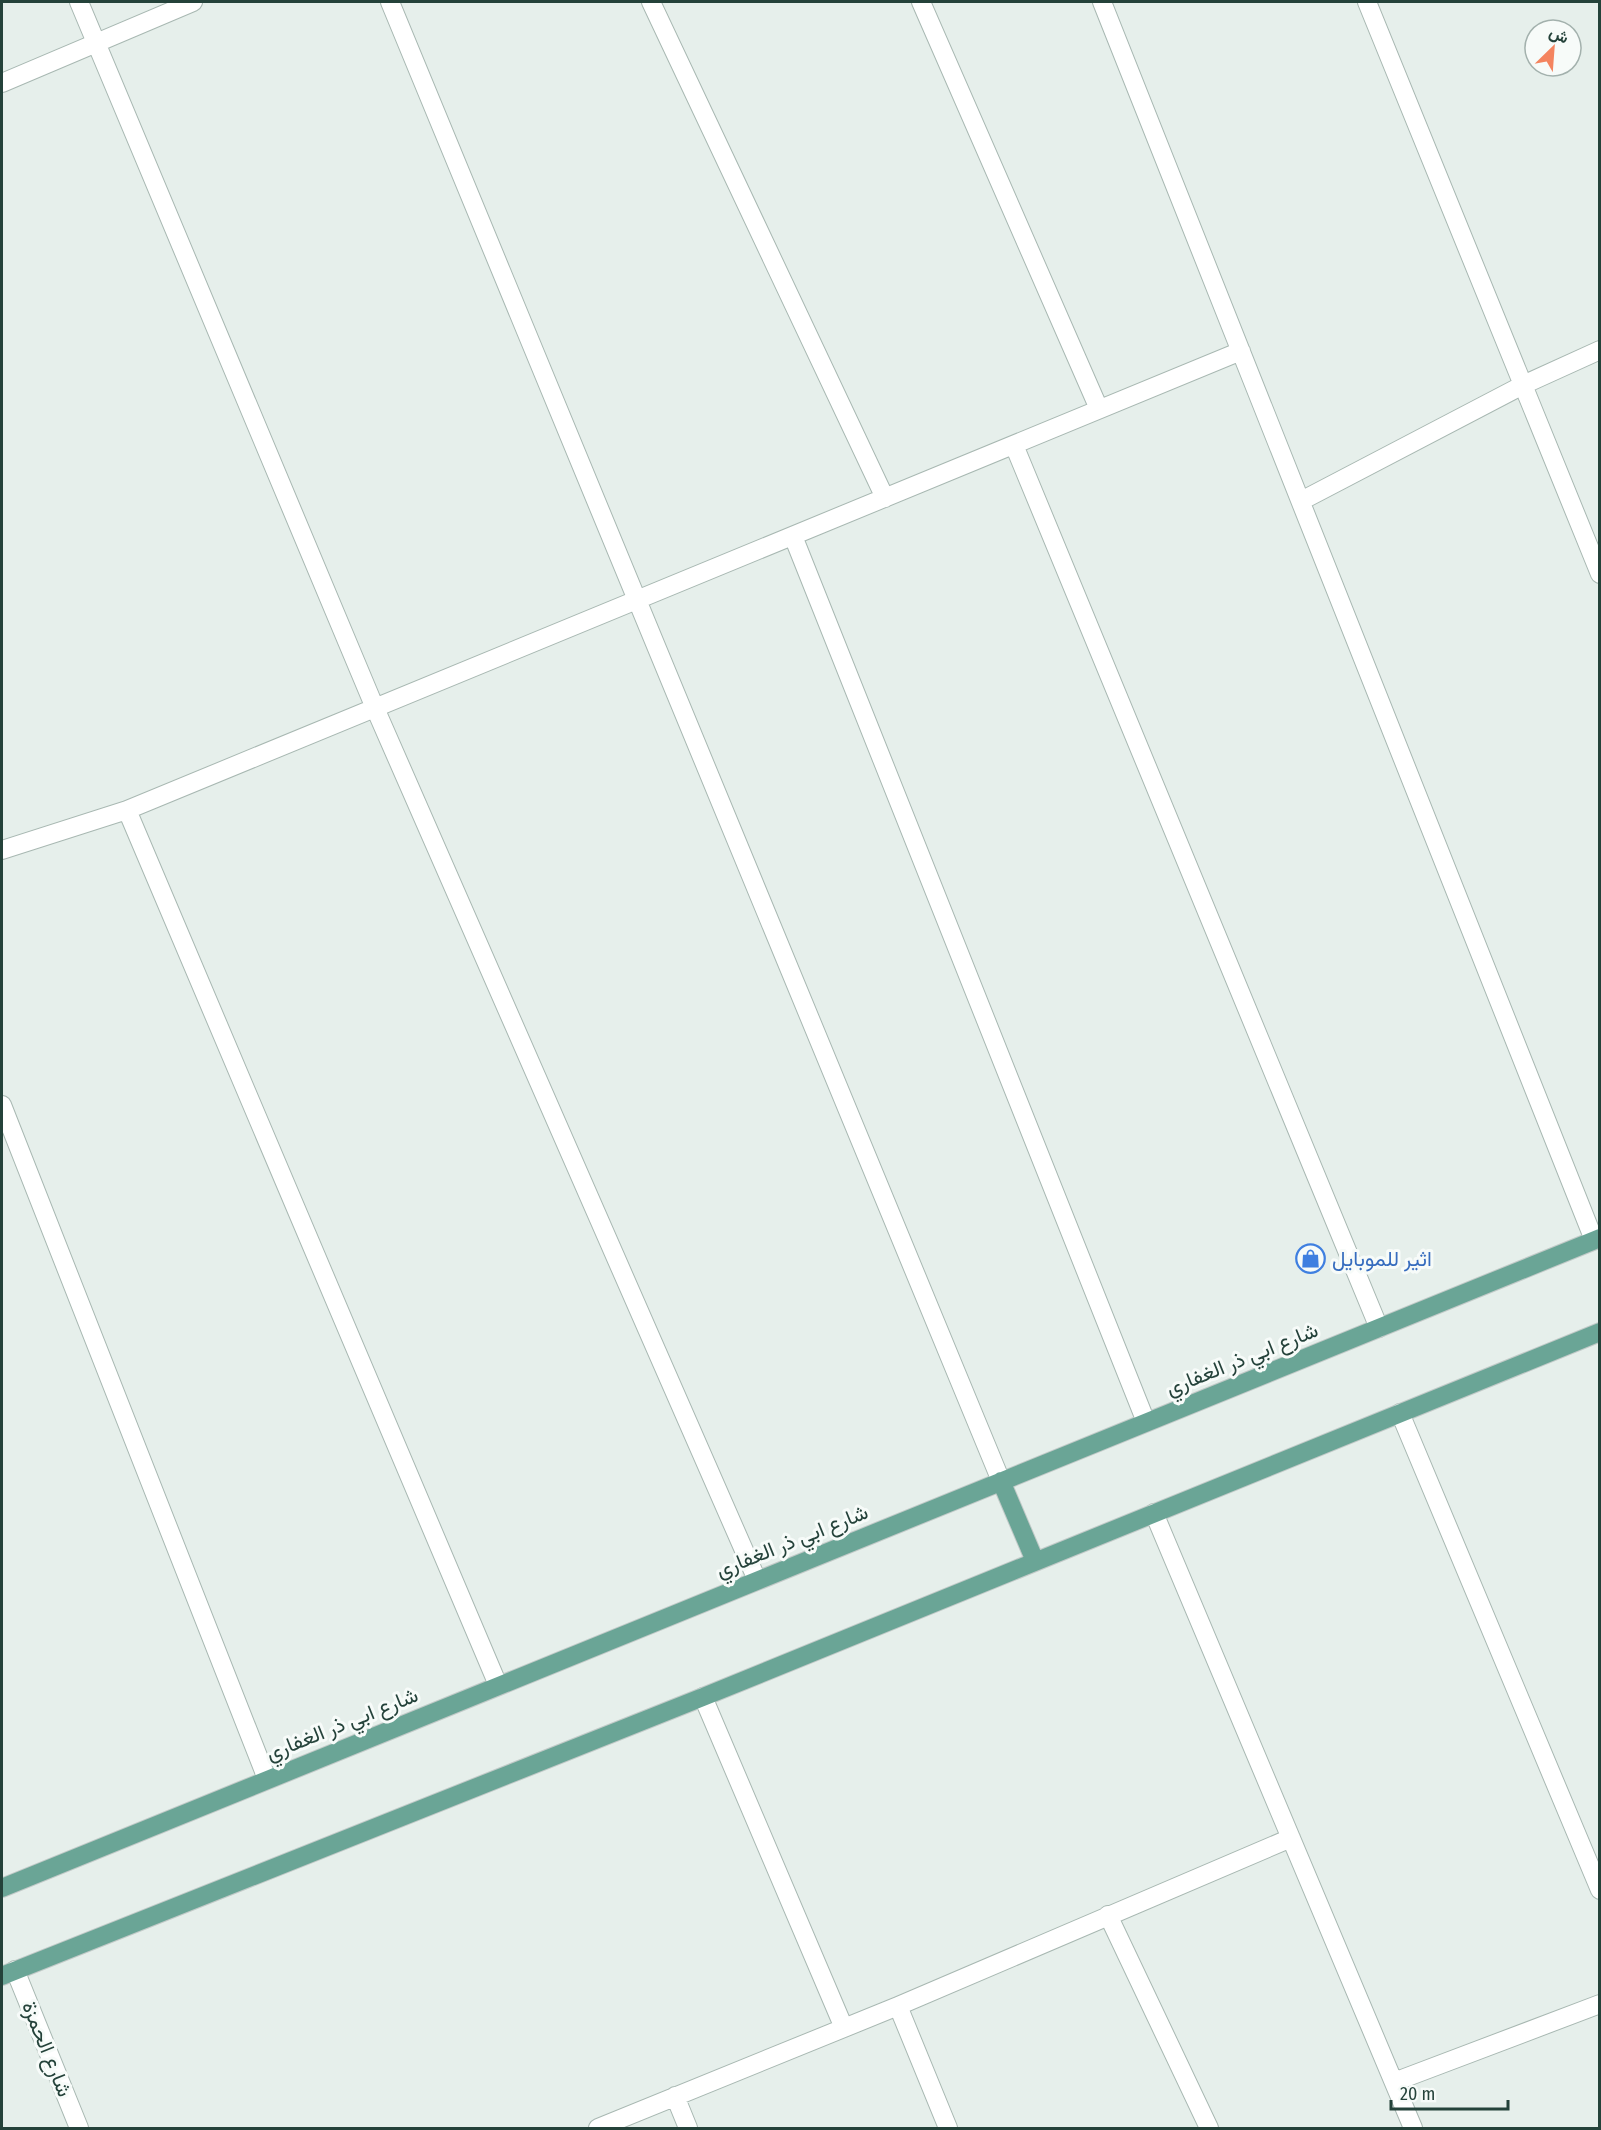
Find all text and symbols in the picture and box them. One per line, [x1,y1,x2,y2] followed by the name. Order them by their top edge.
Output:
[1523,18,1583,78] north arrow
[1546,22,1572,48] text: ش
[1295,1243,1327,1275] shop icon: اثير للموبايل
[1332,1246,1432,1272] place label: اثير للموبايل
[1162,1317,1323,1405] street label: شارع ابي ذر الغفاري
[712,1499,873,1587] street label: شارع ابي ذر الغفاري
[262,1682,423,1770] street label: شارع ابي ذر الغفاري
[15,1997,78,2101] street label: شارع الحمزة
[1391,2073,1508,2111] scale bar
[1400,2083,1435,2105] text: 20 m

